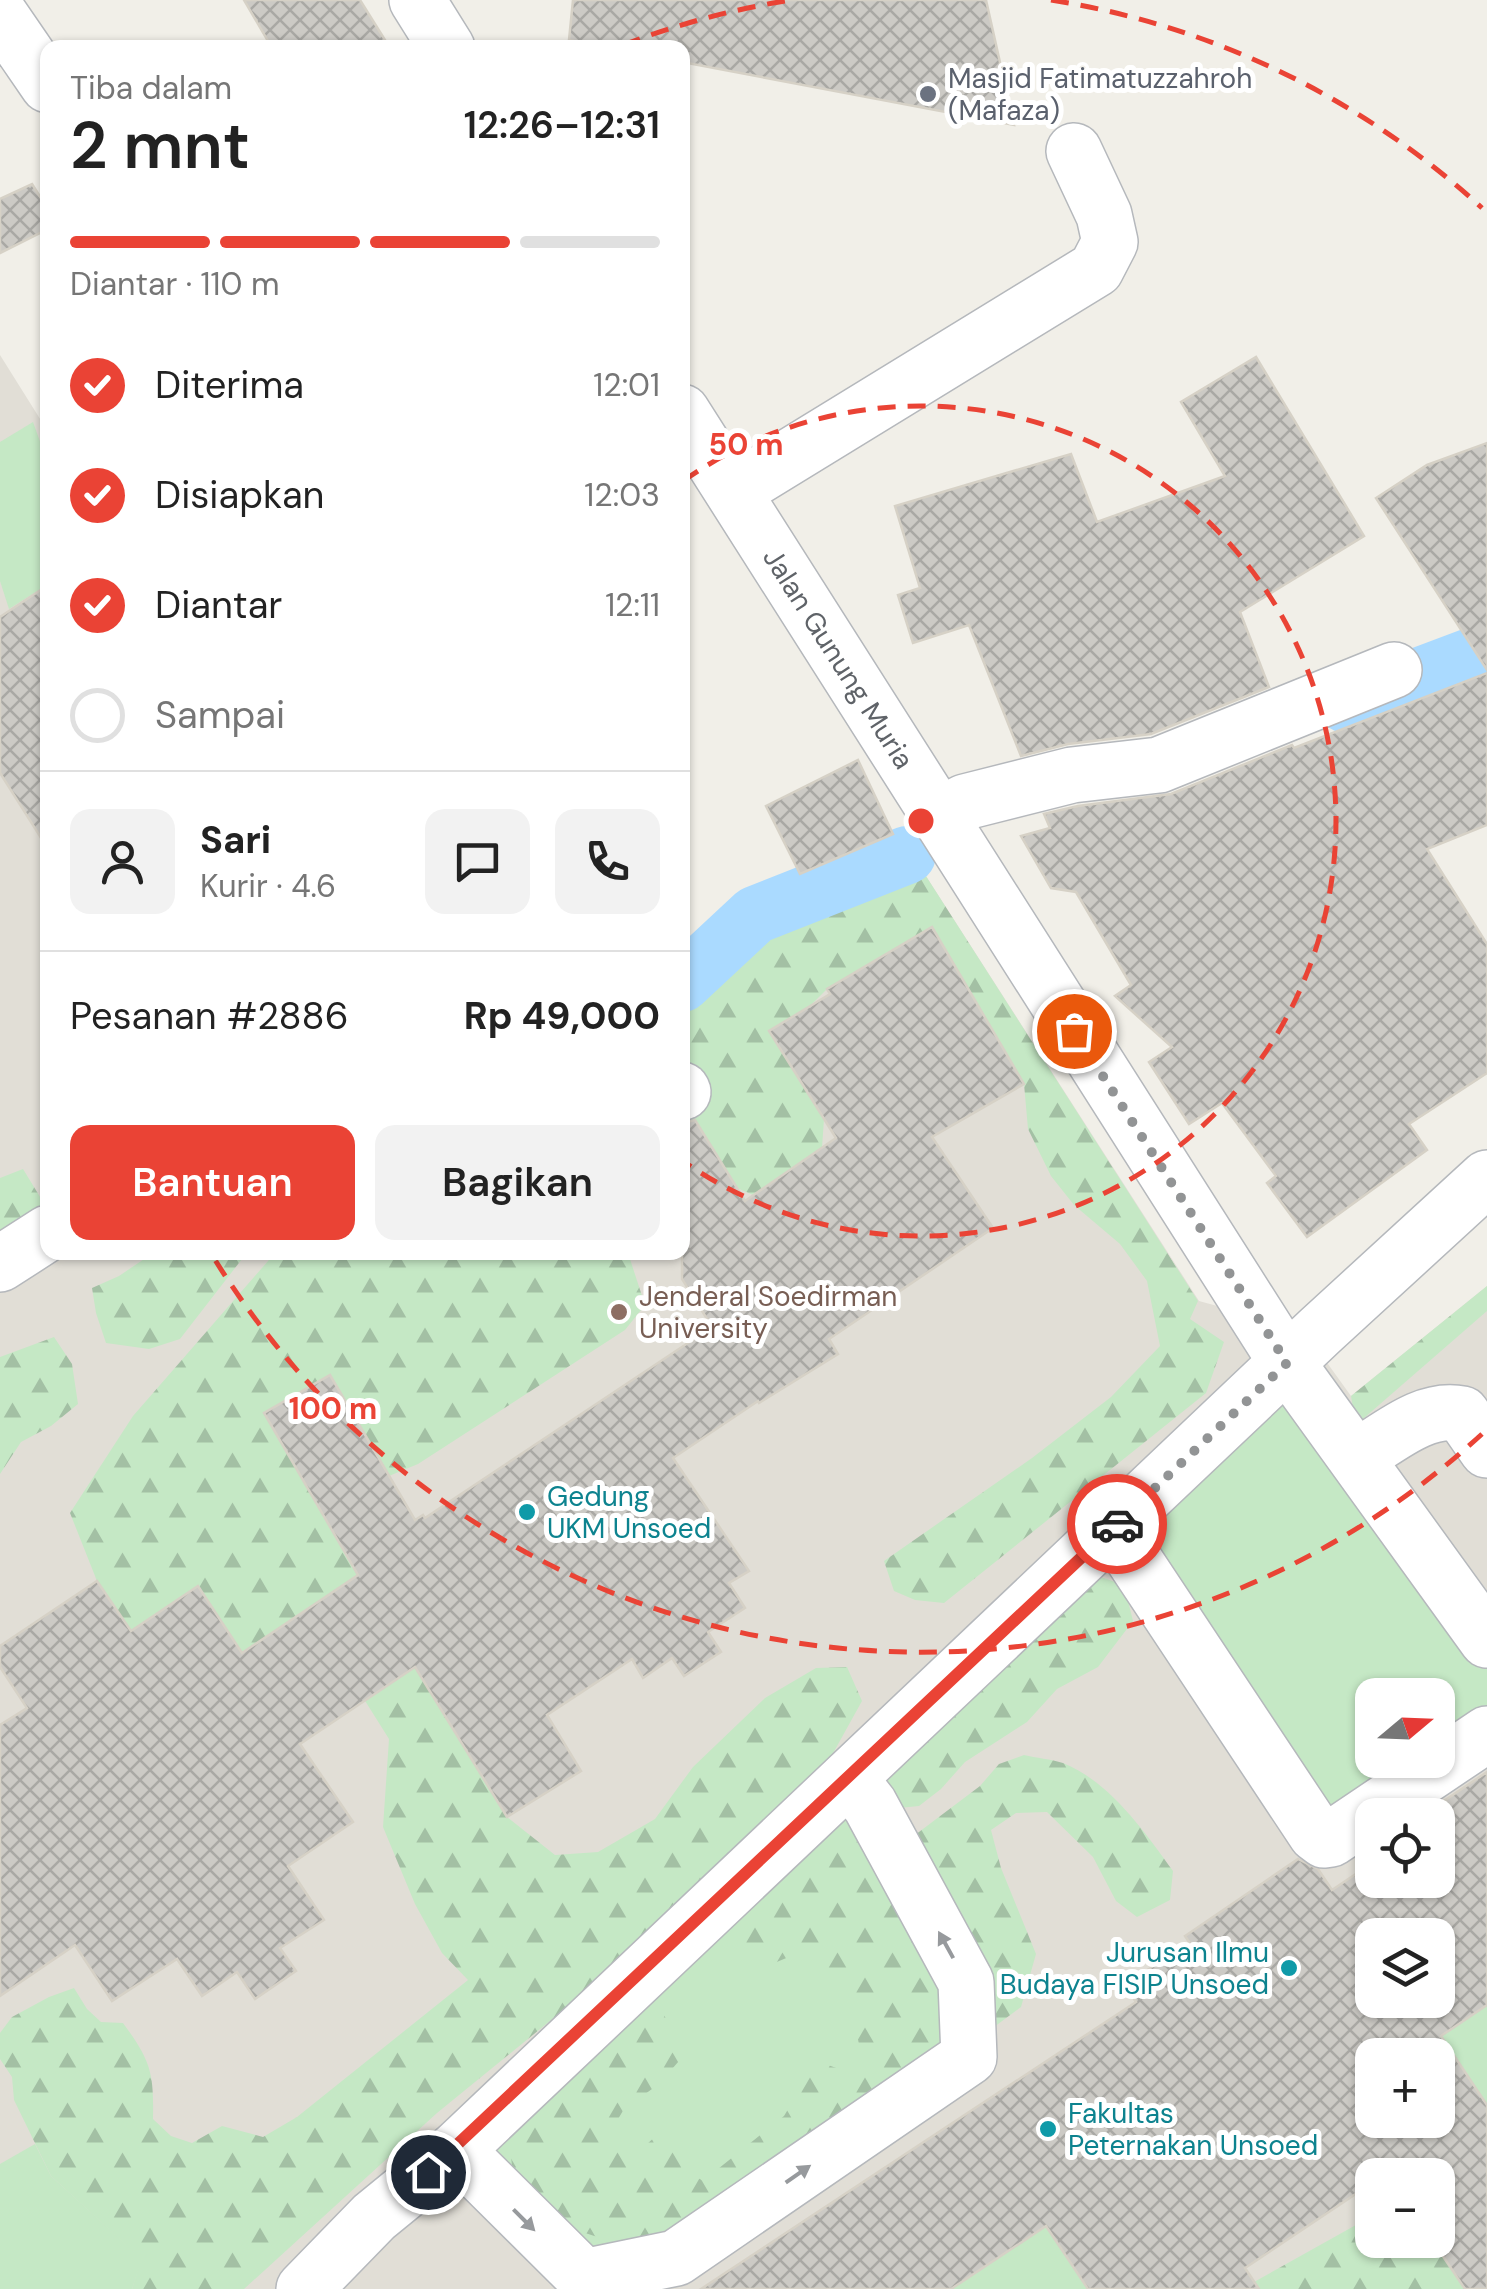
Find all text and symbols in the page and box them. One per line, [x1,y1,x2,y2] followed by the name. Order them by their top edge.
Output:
[948,60,1252,129] place label: Masjid Fatimatuzzahroh (Mafaza)
[70,67,232,109] text: Tiba dalam
[917,83,939,105] marker: Masjid Fatimatuzzahroh (Mafaza)
[464,100,660,150] text: 12:26–12:31
[70,104,250,188] text: 2 mnt
[70,263,280,305] text: Diantar · 110 m
[70,358,125,413] icon: check
[155,360,304,410] text: Diterima
[593,364,660,406] text: 12:01
[708,425,784,464] text: 50 m
[70,468,125,523] icon: check
[155,470,324,520] text: Disiapkan
[584,474,660,516] text: 12:03
[754,541,922,776] street label: Jalan Gunung Muria
[70,578,125,633] icon: check
[155,580,282,630] text: Diantar
[605,584,660,626] text: 12:11
[155,690,285,740] text: Sampai
[903,803,939,839] centre of rings
[70,809,175,914] button: person
[425,809,530,914] button: chat
[555,809,660,914] button: phone
[200,815,271,865] text: Sari
[200,865,336,907] text: Kurir · 4.6
[1032,989,1117,1074] pin
[70,991,349,1041] text: Pesanan #2886
[464,991,660,1041] text: Rp 49,000
[1047,1004,1102,1059] icon: bag
[70,1125,355,1240] button: Bantuan
[375,1125,660,1240] button: Bagikan
[639,1278,897,1347] place label: Jenderal Soedirman University
[608,1301,630,1323] marker: Jenderal Soedirman University
[289,1389,377,1428] text: 100 m
[1067,1474,1167,1574] courier
[547,1478,711,1547] place label: Gedung UKM Unsoed
[1090,1497,1145,1552] icon: car
[516,1501,538,1523] marker: Gedung UKM Unsoed
[1355,1678,1455,1778] north arrow
[1355,1678,1455,2258] map controls
[1355,1798,1455,1898] button: locate
[1355,1918,1455,2018] button: layers
[937,1931,955,1959] one-way arrow
[1000,1934,1269,2003] place label: Jurusan Ilmu Budaya FISIP Unsoed
[1278,1957,1300,1979] marker: Jurusan Ilmu Budaya FISIP Unsoed
[1355,2038,1455,2138] button: +
[1068,2095,1318,2164] place label: Fakultas Peternakan Unsoed
[1037,2118,1059,2140] marker: Fakultas Peternakan Unsoed
[386,2130,471,2215] pin
[401,2145,456,2200] icon: home
[1355,2158,1455,2258] button: −
[784,2165,811,2184] one-way arrow
[511,2207,535,2231] one-way arrow

